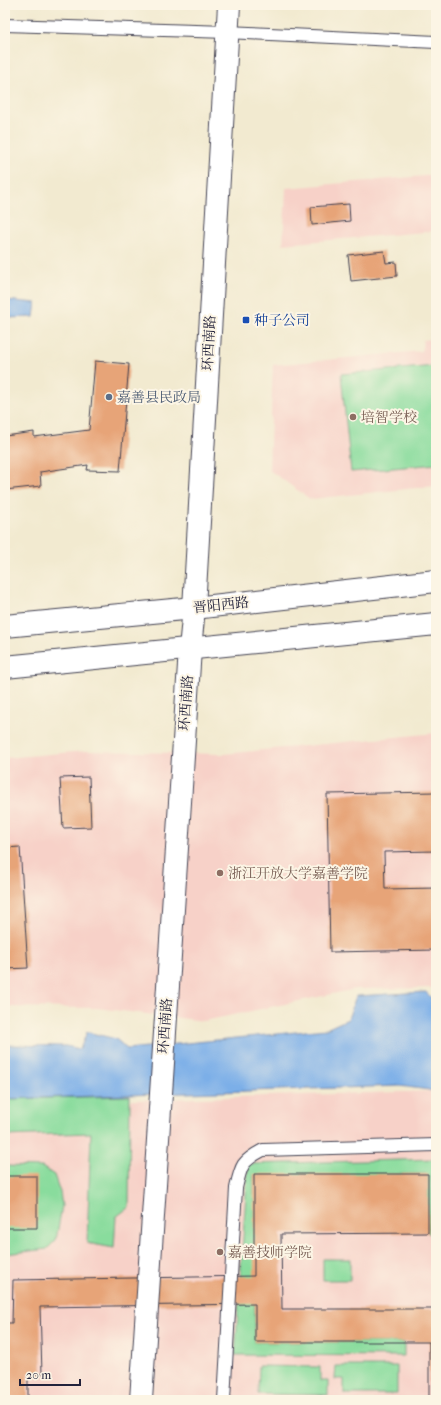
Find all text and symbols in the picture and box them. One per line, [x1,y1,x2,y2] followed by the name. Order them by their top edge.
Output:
[254,312,310,329] place label: 种子公司
[199,315,219,371] street label: 环西南路
[241,315,251,325] marker: 种子公司
[117,389,201,406] place label: 嘉善县民政局
[104,392,114,402] marker: 嘉善县民政局
[361,409,417,426] place label: 培智学校
[348,412,358,422] marker: 培智学校
[192,594,250,616] street label: 晋阳西路
[176,674,196,732] street label: 环西南路
[228,865,368,882] place label: 浙江开放大学嘉善学院
[215,868,225,878] marker: 浙江开放大学嘉善学院
[155,997,175,1055] street label: 环西南路
[228,1244,312,1261] place label: 嘉善技师学院
[215,1247,225,1257] marker: 嘉善技师学院
[20,1361,80,1387] scale bar
[26,1368,51,1382] text: 20 m

